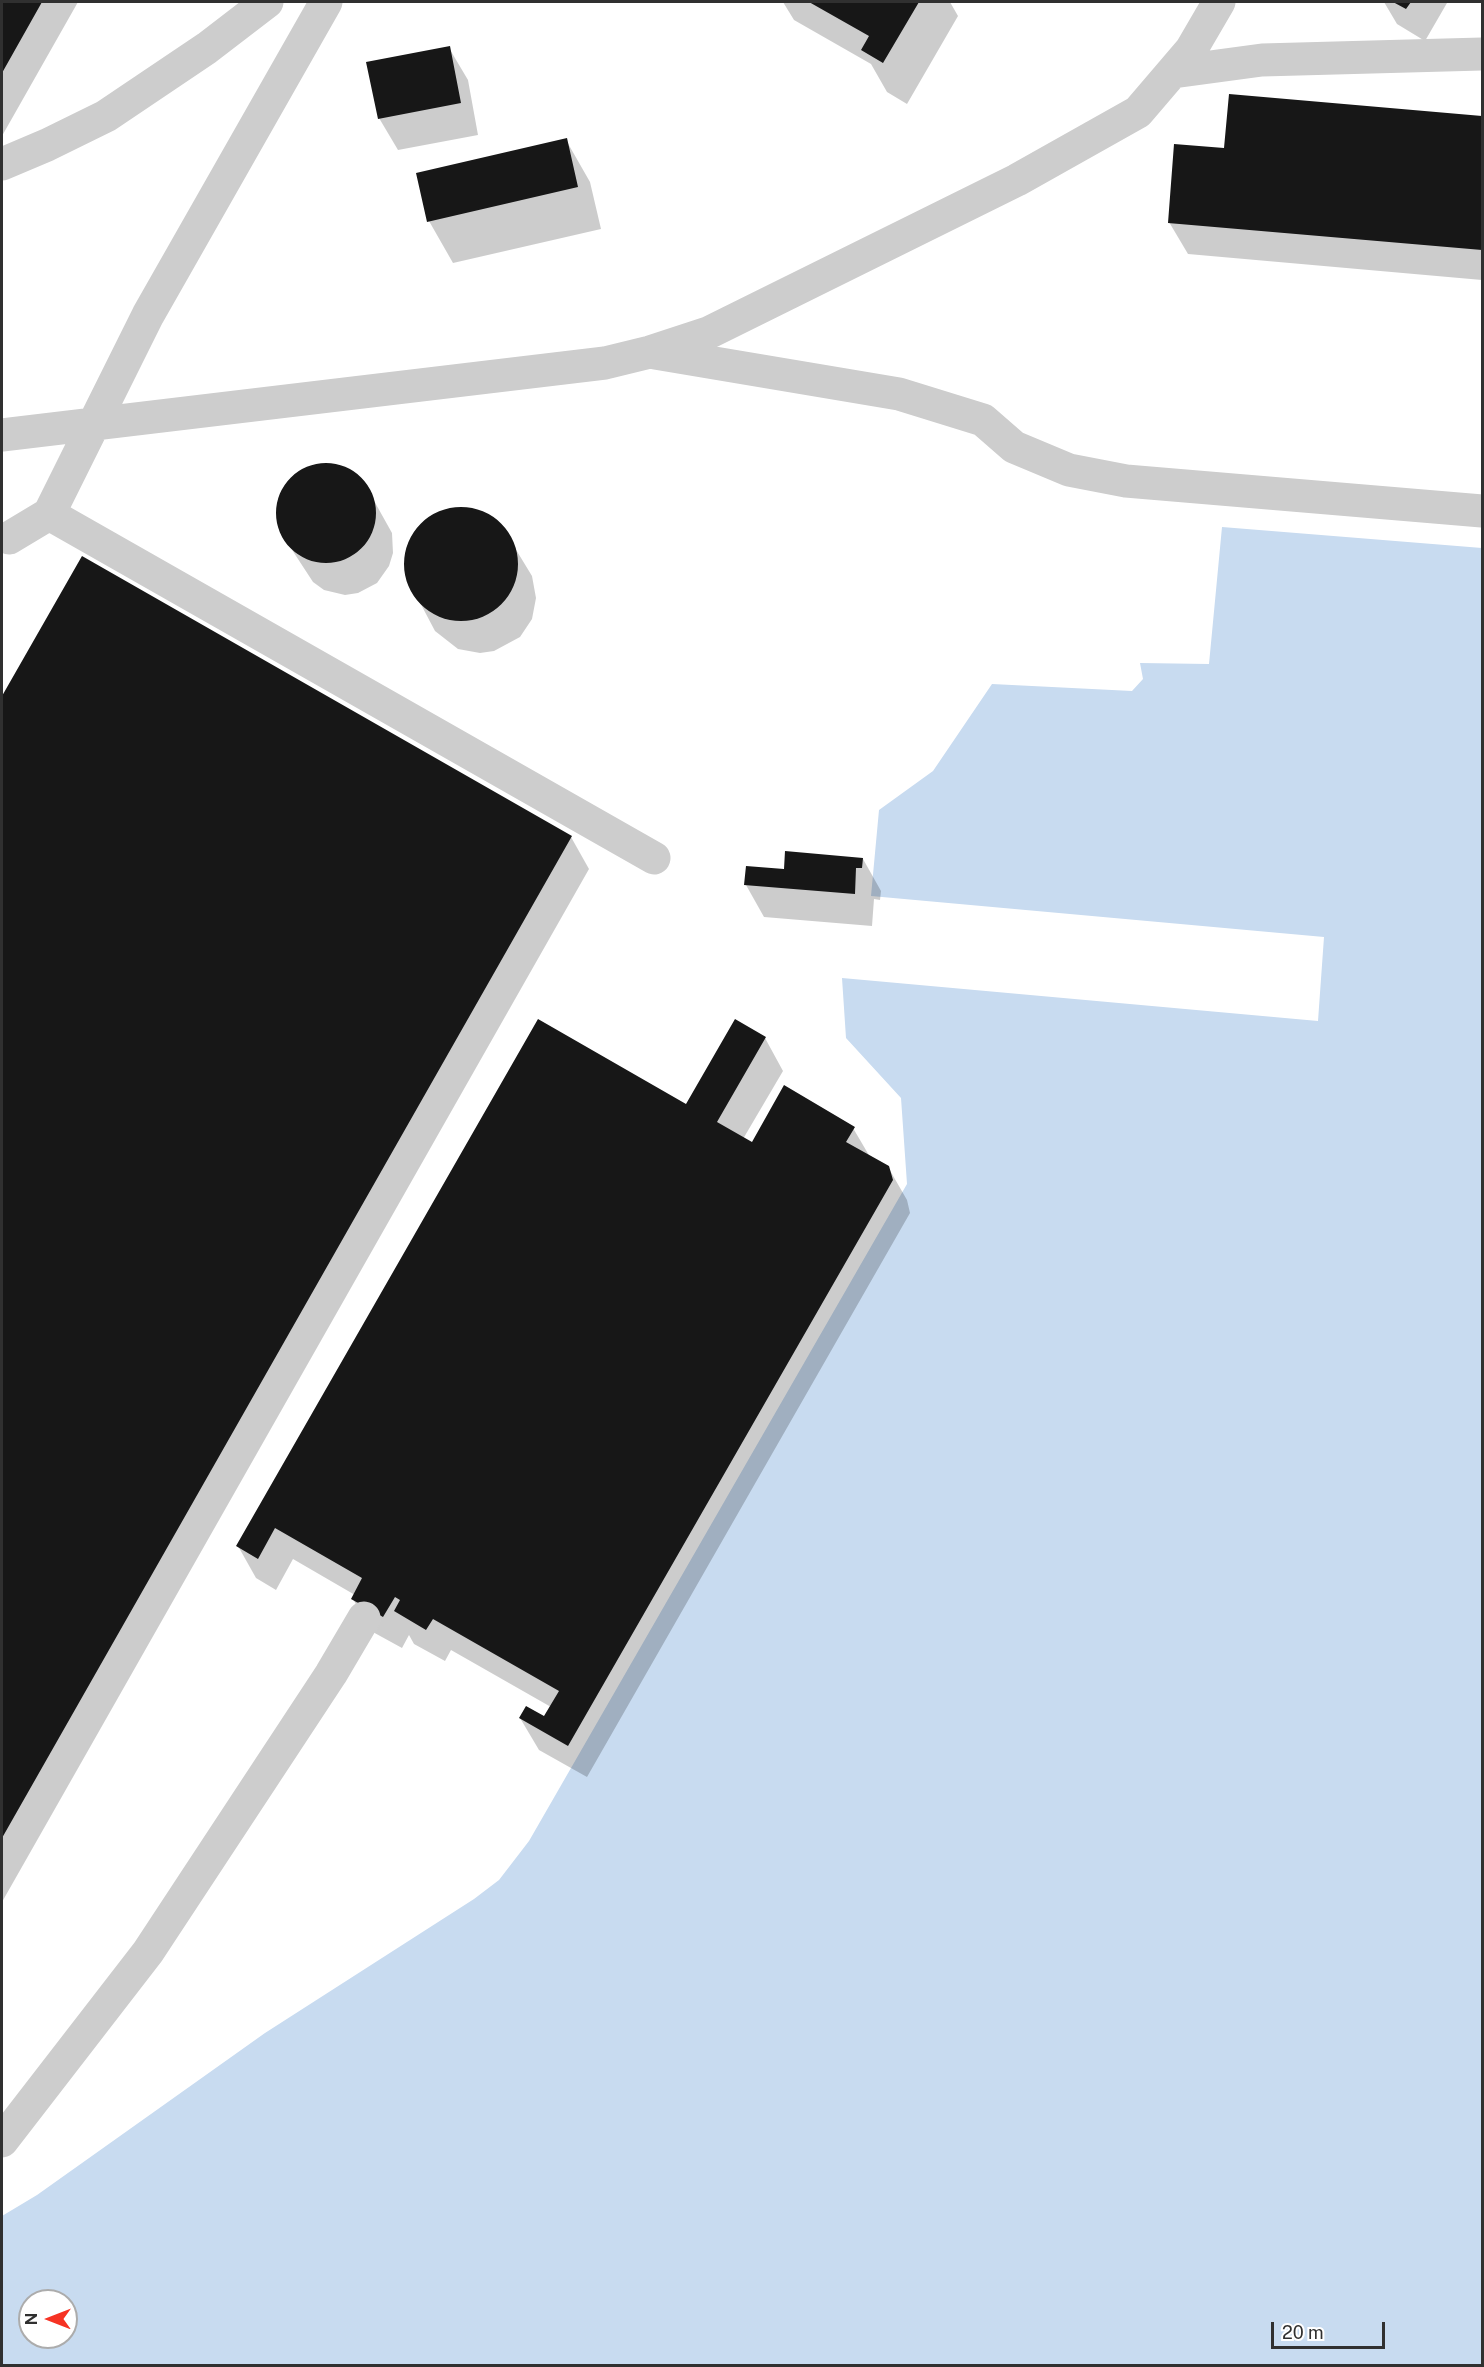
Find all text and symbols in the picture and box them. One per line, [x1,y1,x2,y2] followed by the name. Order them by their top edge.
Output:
[18,2289,78,2349] north arrow
[1274,2310,1388,2348] scale bar
[22,2313,41,2325] text: N
[1282,2322,1324,2343] text: 20 m

